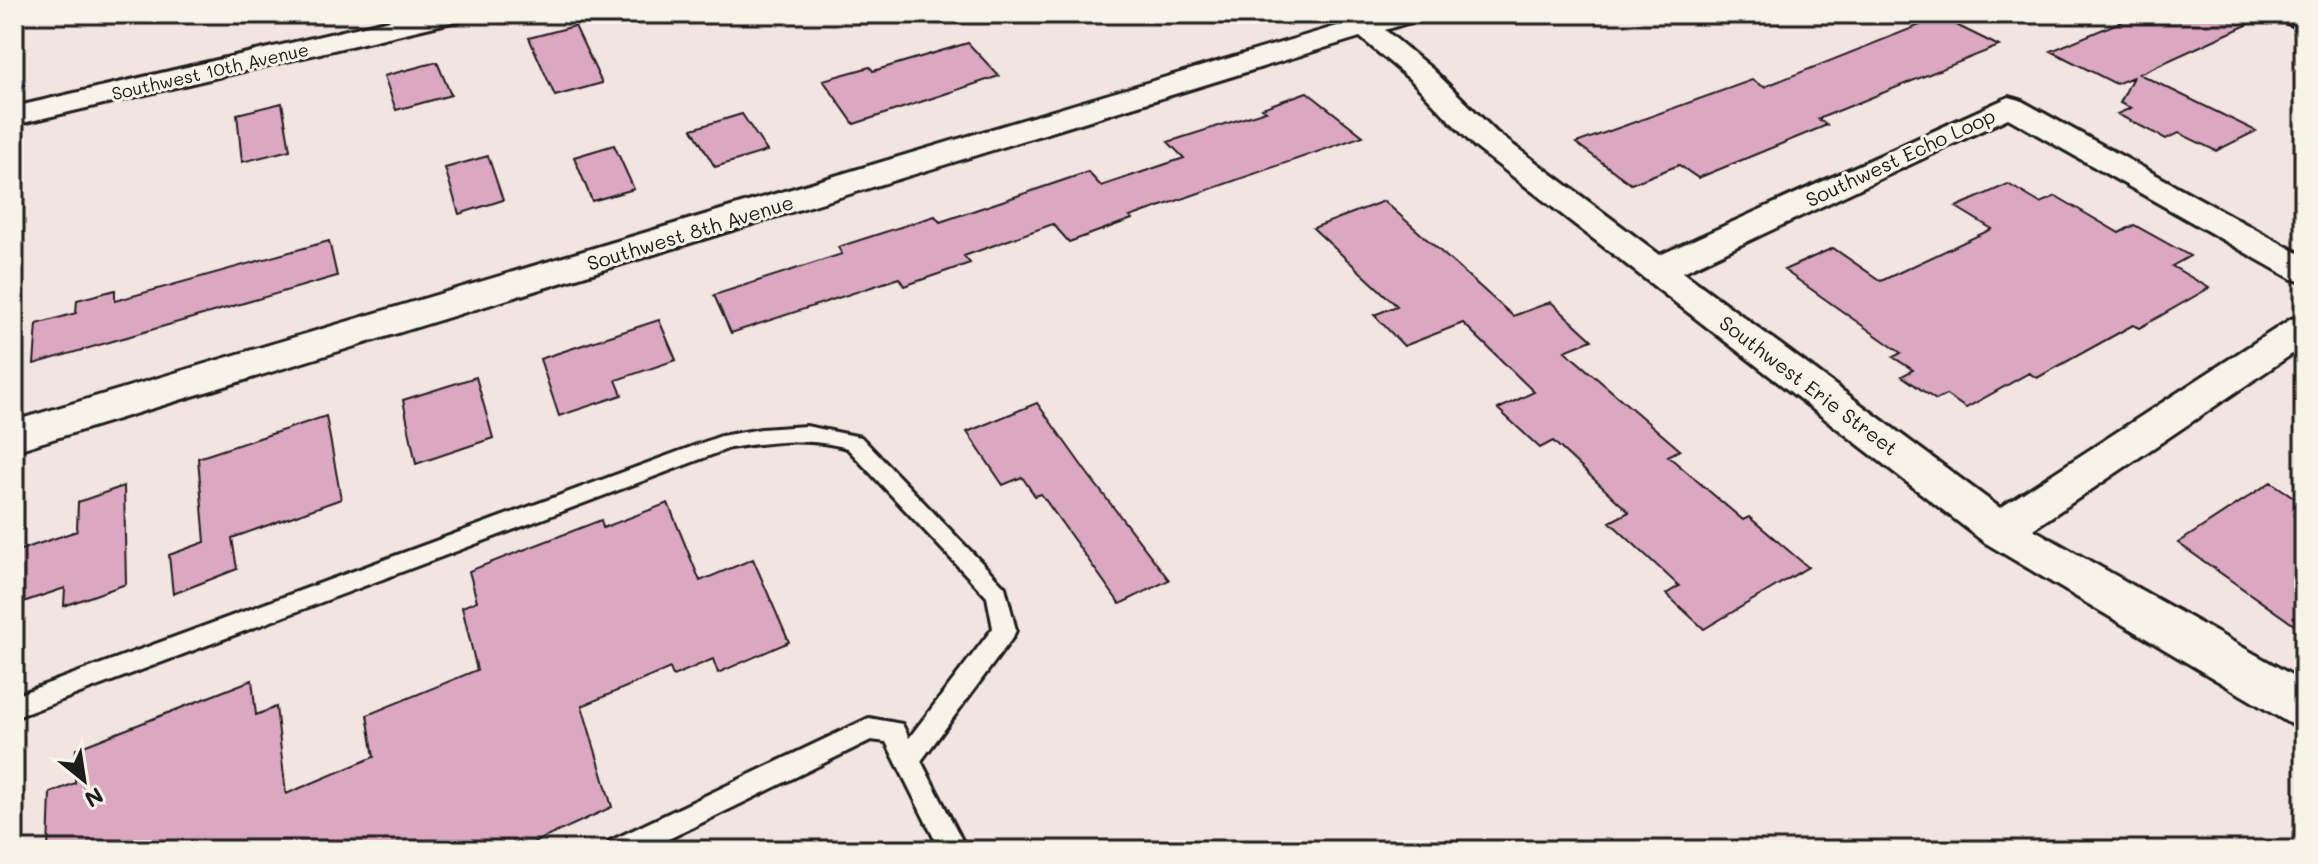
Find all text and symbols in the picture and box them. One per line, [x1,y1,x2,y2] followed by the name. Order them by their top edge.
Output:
[109,37,311,105] street label: Southwest 10th Avenue
[1801,102,1999,212] street label: Southwest Echo Loop
[584,188,796,276] street label: Southwest 8th Avenue
[1715,309,1903,461] street label: Southwest Erie Street
[44,740,124,820] north arrow
[80,781,109,814] text: N

